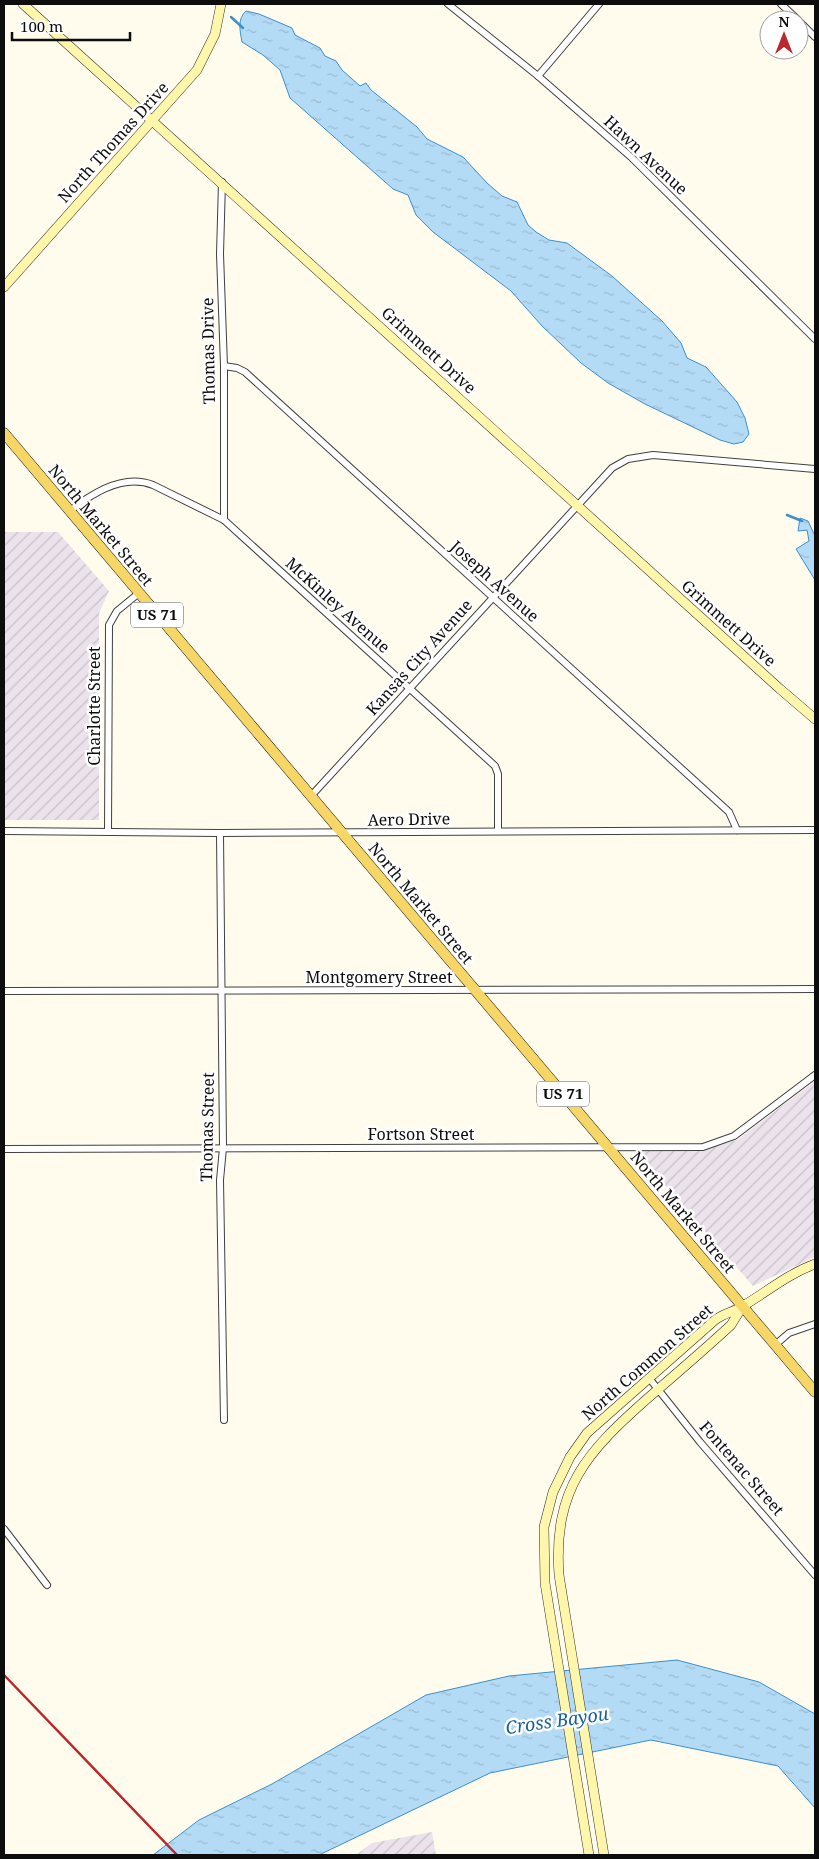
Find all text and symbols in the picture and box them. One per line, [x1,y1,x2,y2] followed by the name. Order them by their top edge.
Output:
[12,10,130,42] scale bar
[759,10,809,60] north arrow
[778,12,790,31] text: N
[20,16,63,36] text: 100 m
[53,77,173,207] street label: North Thomas Drive
[599,110,693,200] street label: Hawn Avenue
[196,297,220,405] street label: Thomas Drive
[377,302,481,398] street label: Grimmett Drive
[44,460,159,591] street label: North Market Street
[445,535,544,627] street label: Joseph Avenue
[281,552,395,658] street label: McKinley Avenue
[677,575,781,671] street label: Grimmett Drive
[361,594,477,720] street label: Kansas City Avenue
[131,602,183,628] road number: US 71
[83,646,105,766] street label: Charlotte Street
[368,807,450,831] street label: Aero Drive
[364,838,479,969] street label: North Market Street
[305,966,453,988] street label: Montgomery Street
[195,1072,219,1182] street label: Thomas Street
[537,1082,589,1106] road number: US 71
[368,1123,475,1145] street label: Fortson Street
[626,1147,741,1278] street label: North Market Street
[577,1299,717,1425] street label: North Common Street
[695,1416,789,1520] street label: Fontenac Street
[504,1701,610,1739] water label: Cross Bayou

